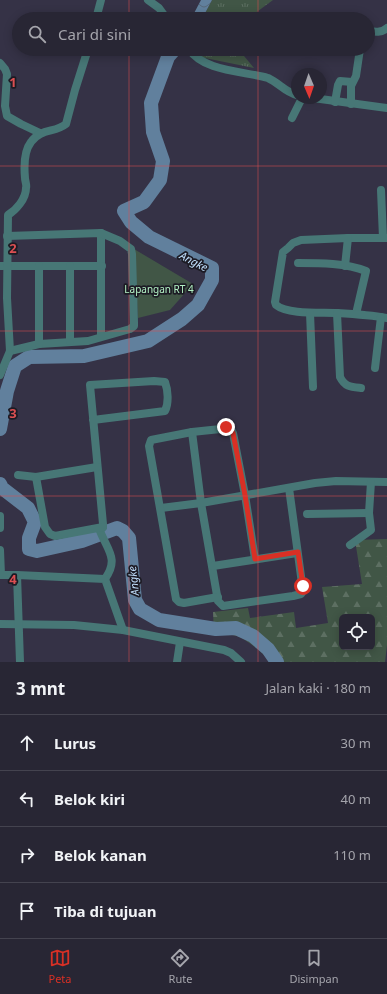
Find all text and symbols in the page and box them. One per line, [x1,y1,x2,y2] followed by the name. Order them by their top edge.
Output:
[12,12,375,56] search box
[26,23,48,45] icon: search
[58,24,131,44] text: Cari di sini
[291,68,327,104] north arrow
[9,73,17,91] text: 1
[9,239,17,257] text: 2
[177,247,211,275] water label: Angke
[124,282,194,296] park label: Lapangan RT 4
[9,404,17,422] text: 3
[217,418,235,436] route end
[124,565,142,598] water label: Angke
[9,570,17,588] text: 4
[294,577,312,595] route start
[339,614,375,650] map controls
[339,614,375,650] button: locate
[16,677,65,700] text: 3 mnt
[265,679,371,697] text: Jalan kaki · 180 m
[16,732,38,754] icon: ahead
[54,733,96,753] text: Lurus
[341,734,371,752] text: 30 m
[16,788,38,810] icon: left
[54,789,125,809] text: Belok kiri
[341,790,371,808] text: 40 m
[16,844,38,866] icon: right
[54,845,147,865] text: Belok kanan
[333,846,371,864] text: 110 m
[16,900,38,922] icon: arrive
[54,901,157,921] text: Tiba di tujuan
[49,947,72,986] tab: Peta
[169,947,192,986] tab: Rute
[289,947,338,986] tab: Disimpan

